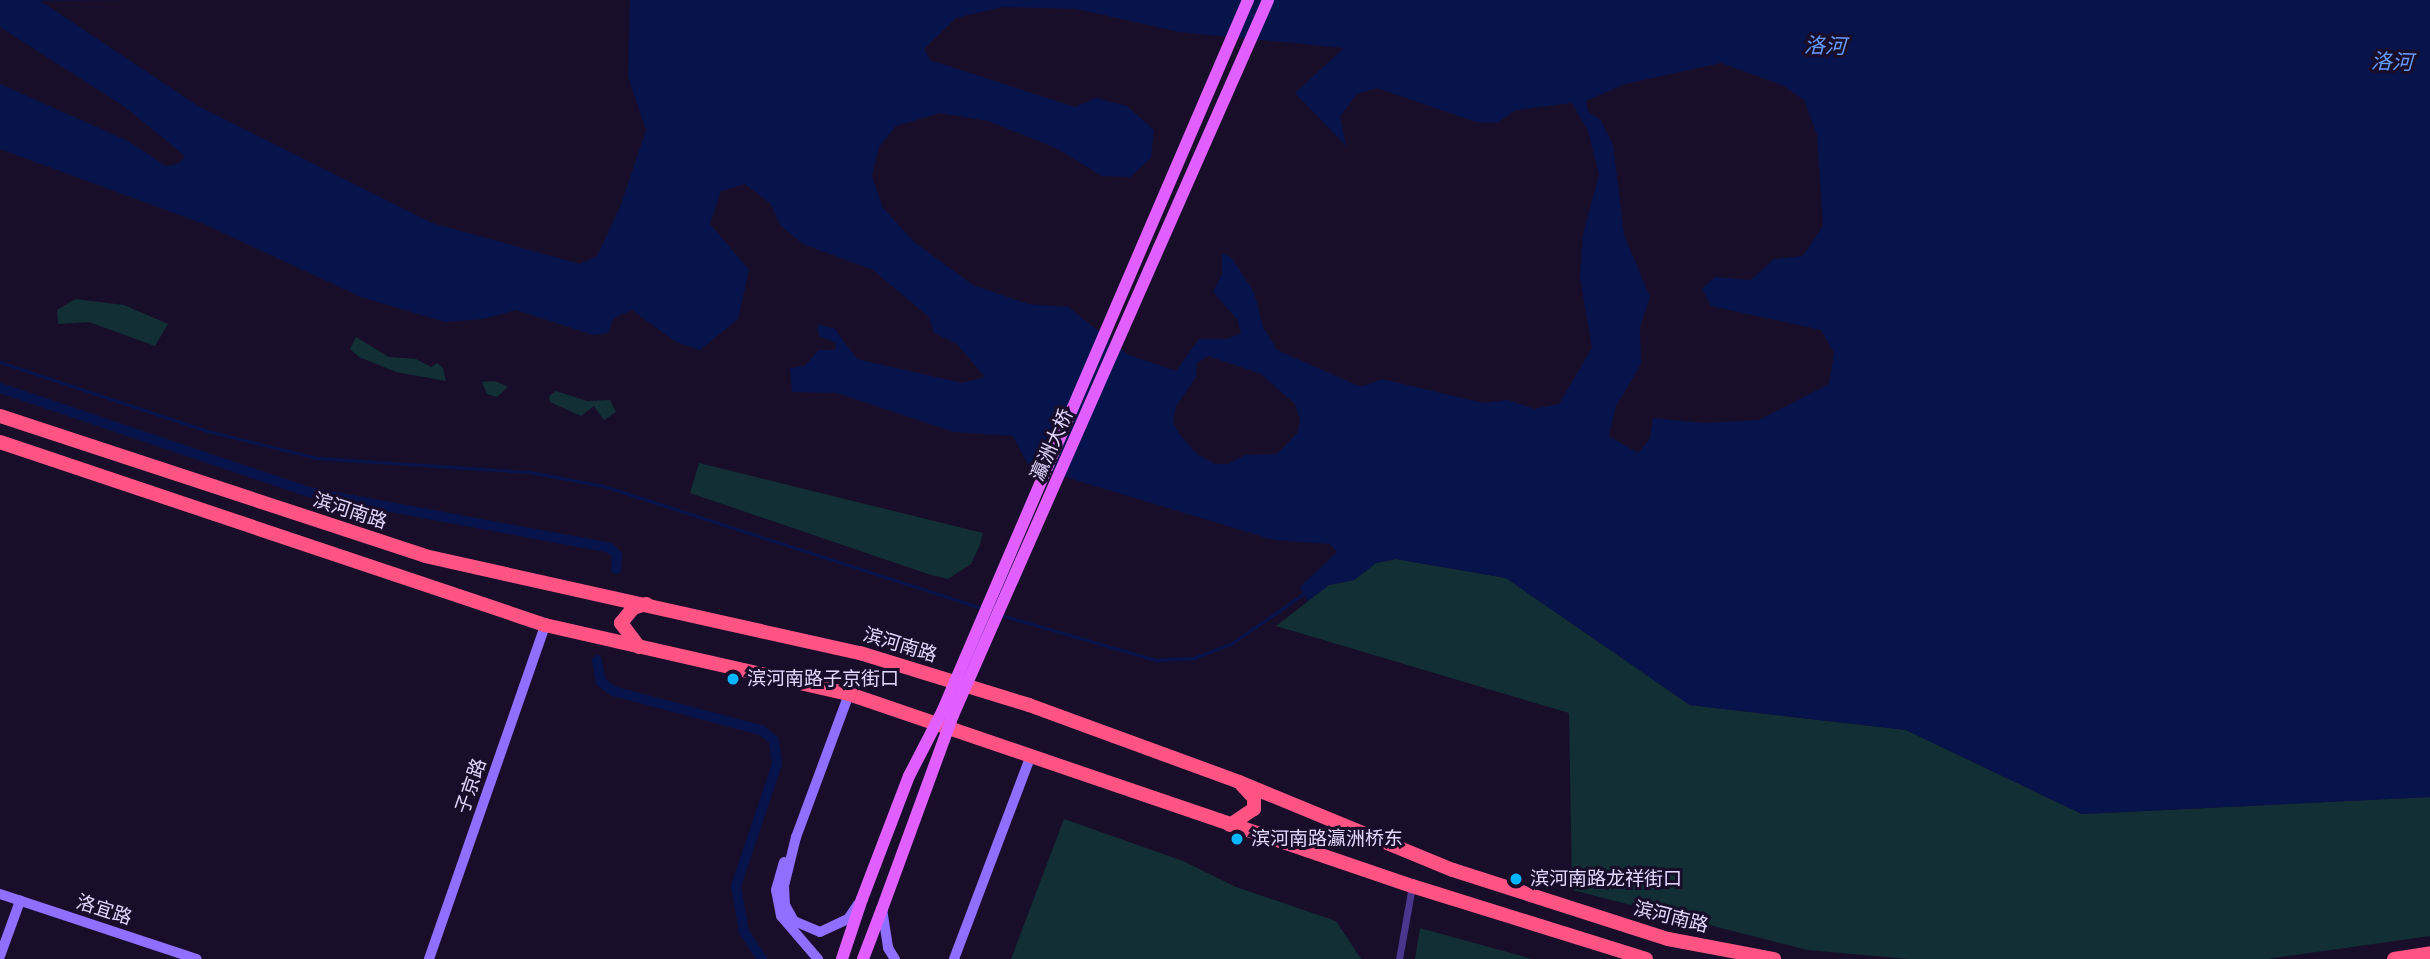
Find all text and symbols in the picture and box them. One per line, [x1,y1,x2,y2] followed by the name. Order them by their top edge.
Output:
[1804,33,1846,59] water label: 洛河
[2371,49,2413,75] water label: 洛河
[1026,406,1078,484] street label: 瀛洲大桥
[310,488,390,534] street label: 滨河南路
[860,623,940,667] street label: 滨河南路
[747,668,899,690] place label: 滨河南路子京街口
[725,671,741,687] marker: 滨河南路子京街口
[451,755,491,817] street label: 子京路
[1251,828,1403,850] place label: 滨河南路瀛洲桥东
[1229,831,1245,847] marker: 滨河南路瀛洲桥东
[1530,868,1682,890] place label: 滨河南路龙祥街口
[1508,871,1524,887] marker: 滨河南路龙祥街口
[73,890,135,930] street label: 洛宜路
[1631,897,1711,937] street label: 滨河南路

